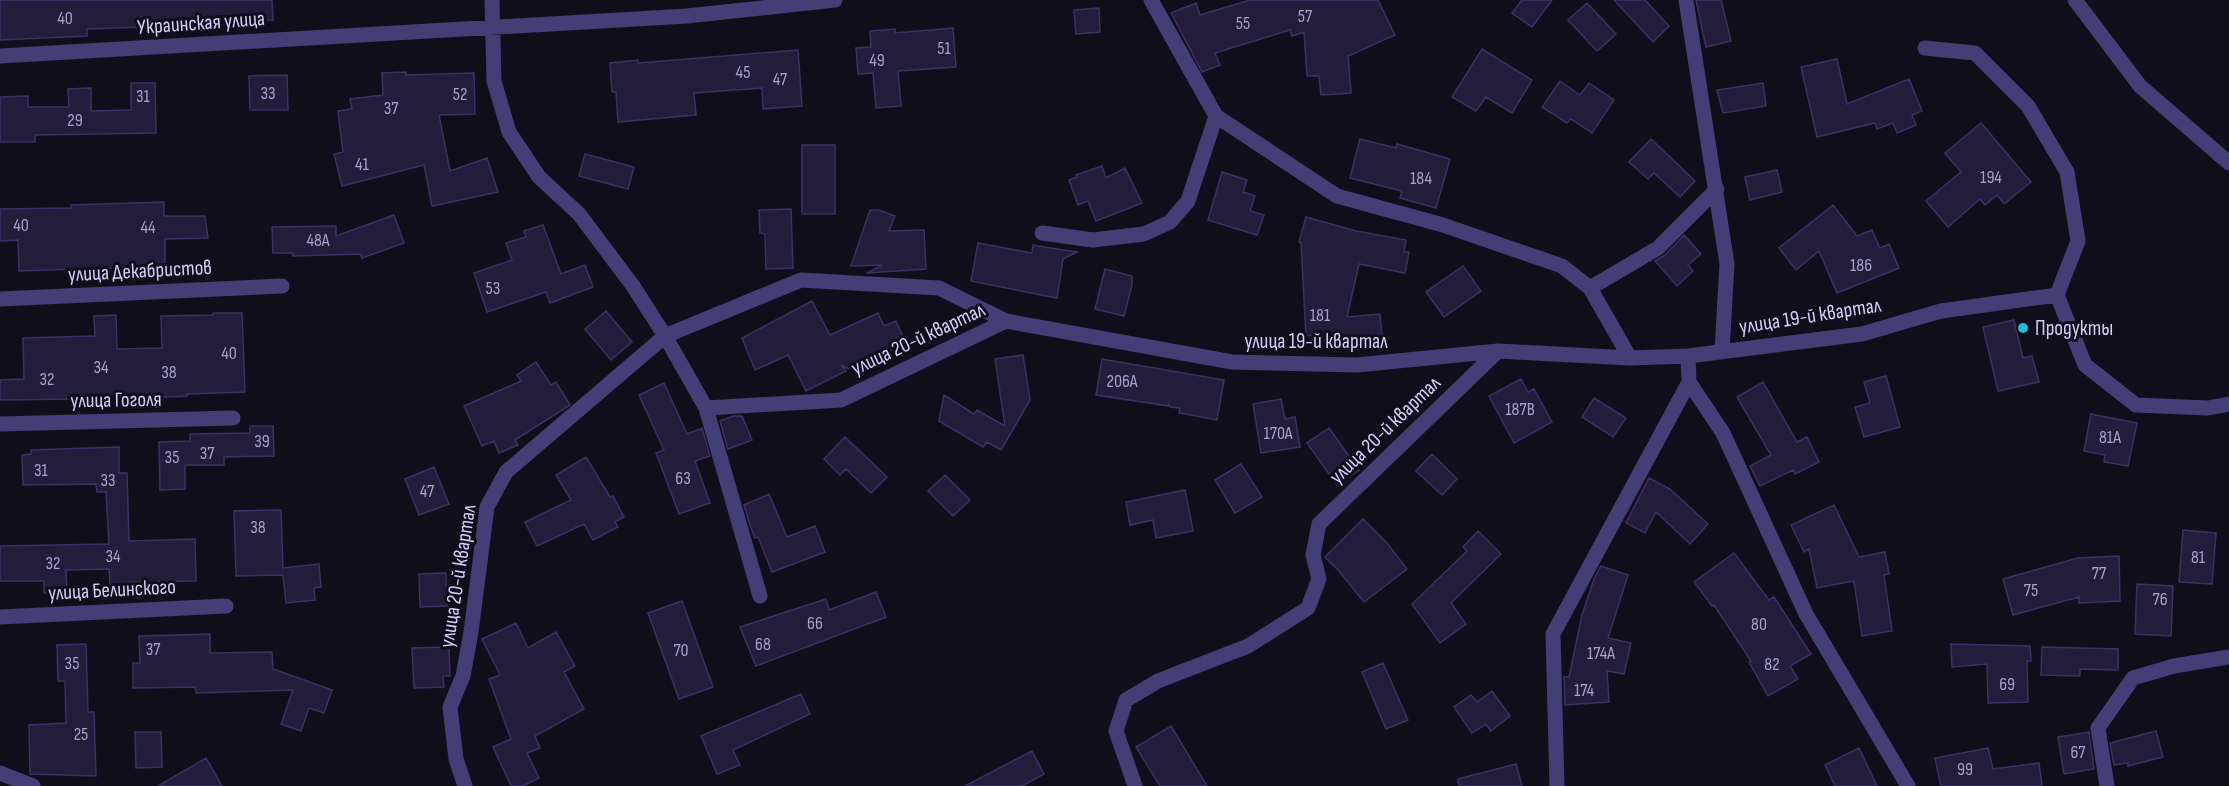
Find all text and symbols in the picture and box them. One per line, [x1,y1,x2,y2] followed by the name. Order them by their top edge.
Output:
[136,6,266,40] street label: Украинская улица
[1298,6,1313,27] house number: 57
[57,8,73,29] house number: 40
[1236,13,1250,34] house number: 55
[937,38,951,59] house number: 51
[869,50,885,71] house number: 49
[736,62,750,83] house number: 45
[773,69,788,90] house number: 47
[260,83,276,104] house number: 33
[453,84,467,105] house number: 52
[136,86,151,107] house number: 31
[384,98,399,119] house number: 37
[67,110,83,131] house number: 29
[355,154,370,175] house number: 41
[1980,167,2002,188] house number: 194
[1410,168,1433,189] house number: 184
[13,215,29,236] house number: 40
[140,217,156,238] house number: 44
[306,230,330,251] house number: 48А
[67,255,213,287] street label: улица Декабристов
[1850,255,1872,276] house number: 186
[486,278,500,299] house number: 53
[1737,292,1883,340] street label: улица 19-й квартал
[847,297,989,381] street label: улица 20-й квартал
[1310,305,1331,326] house number: 181
[2035,316,2113,341] place label: Продукты
[2016,321,2030,335] marker: Продукты
[1244,329,1388,354] street label: улица 19-й квартал
[221,343,237,364] house number: 40
[93,357,109,378] house number: 34
[161,362,177,383] house number: 38
[40,369,54,390] house number: 32
[1324,370,1446,489] street label: улица 20-й квартал
[1106,371,1138,392] house number: 206А
[70,387,162,413] street label: улица Гоголя
[1505,399,1535,420] house number: 187В
[1264,423,1293,444] house number: 170А
[2099,427,2121,448] house number: 81А
[254,431,270,452] house number: 39
[200,443,215,464] house number: 37
[165,447,179,468] house number: 35
[34,460,49,481] house number: 31
[675,468,691,489] house number: 63
[100,470,116,491] house number: 33
[420,481,435,502] house number: 47
[434,502,482,649] street label: улица 20-й квартал
[250,517,266,538] house number: 38
[105,546,121,567] house number: 34
[2191,547,2206,568] house number: 81
[46,553,60,574] house number: 32
[2092,563,2107,584] house number: 77
[47,574,177,606] street label: улица Белинского
[2024,580,2038,601] house number: 75
[2152,589,2168,610] house number: 76
[807,613,823,634] house number: 66
[1751,614,1767,635] house number: 80
[755,634,771,655] house number: 68
[146,639,161,660] house number: 37
[673,640,689,661] house number: 70
[1587,643,1615,664] house number: 174А
[65,653,79,674] house number: 35
[1764,654,1780,675] house number: 82
[1999,674,2015,695] house number: 69
[1574,680,1594,701] house number: 174
[74,724,88,745] house number: 25
[2070,742,2086,763] house number: 67
[1957,759,1973,780] house number: 99

